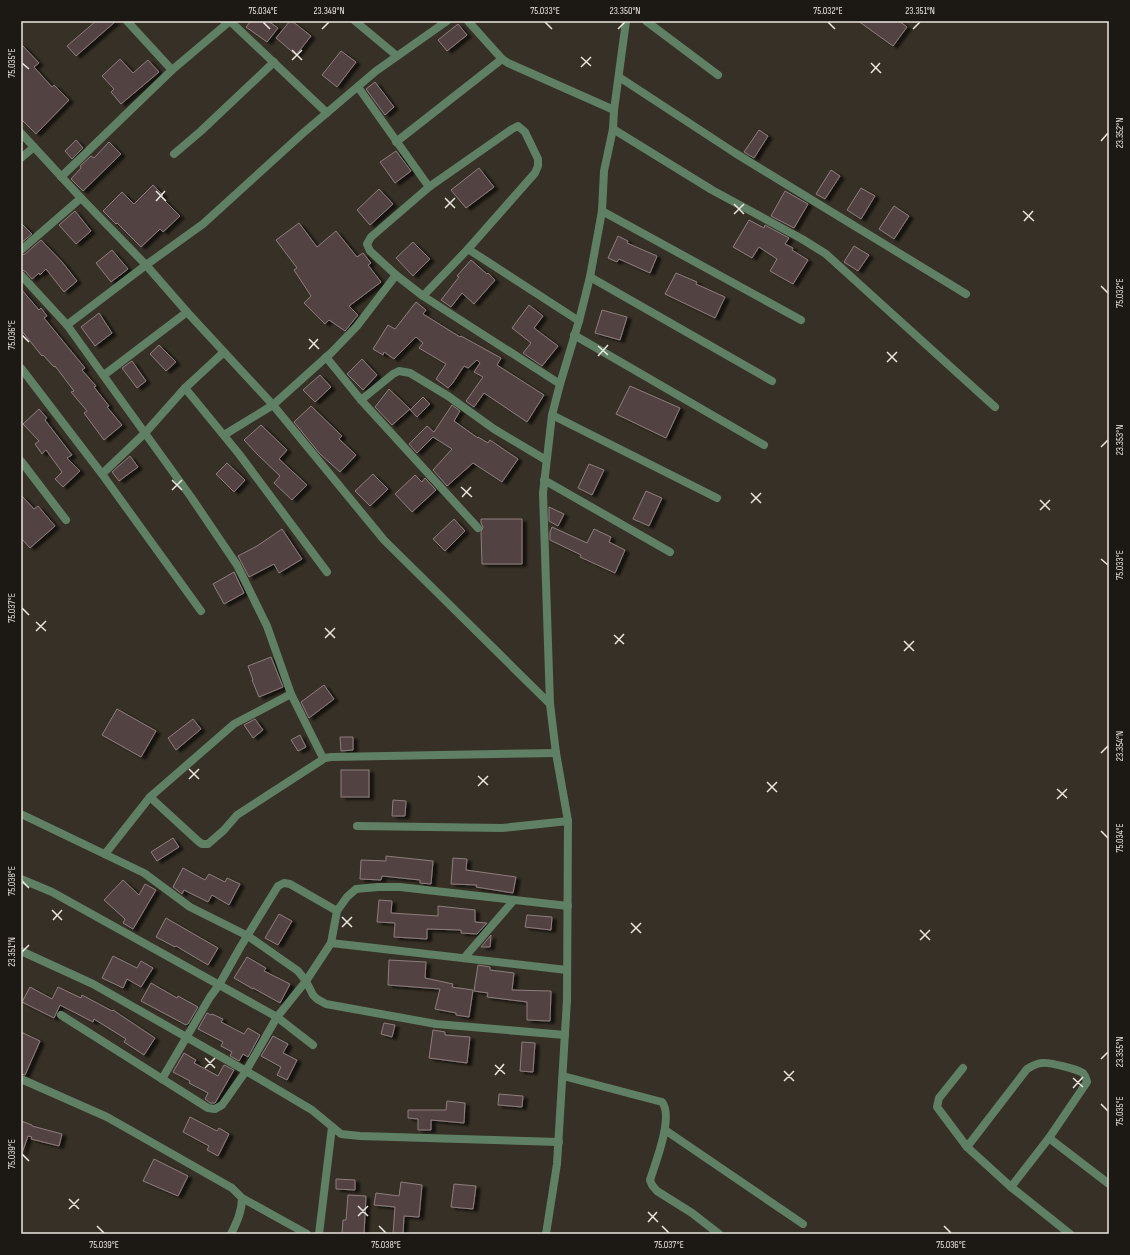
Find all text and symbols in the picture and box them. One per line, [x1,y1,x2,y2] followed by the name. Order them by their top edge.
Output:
[248,5,278,17] text: 75.034°E
[313,5,345,17] text: 23.349°N
[530,5,560,17] text: 75.033°E
[610,5,640,17] text: 23.350°N
[813,5,843,17] text: 75.032°E
[905,5,935,17] text: 23.351°N
[6,48,18,78] text: 75.035°E
[1114,118,1126,148] text: 23.352°N
[1114,278,1126,308] text: 75.032°E
[6,320,18,350] text: 75.036°E
[1114,425,1126,455] text: 23.353°N
[1114,550,1126,580] text: 75.033°E
[6,593,18,623] text: 75.037°E
[1114,731,1126,761] text: 23.354°N
[1114,823,1126,853] text: 75.034°E
[6,866,18,896] text: 75.038°E
[6,937,18,967] text: 23.351°N
[1114,1037,1126,1067] text: 23.355°N
[1114,1096,1126,1126] text: 75.035°E
[6,1139,18,1169] text: 75.039°E
[89,1239,119,1251] text: 75.039°E
[371,1239,401,1251] text: 75.038°E
[654,1239,684,1251] text: 75.037°E
[936,1239,966,1251] text: 75.036°E

